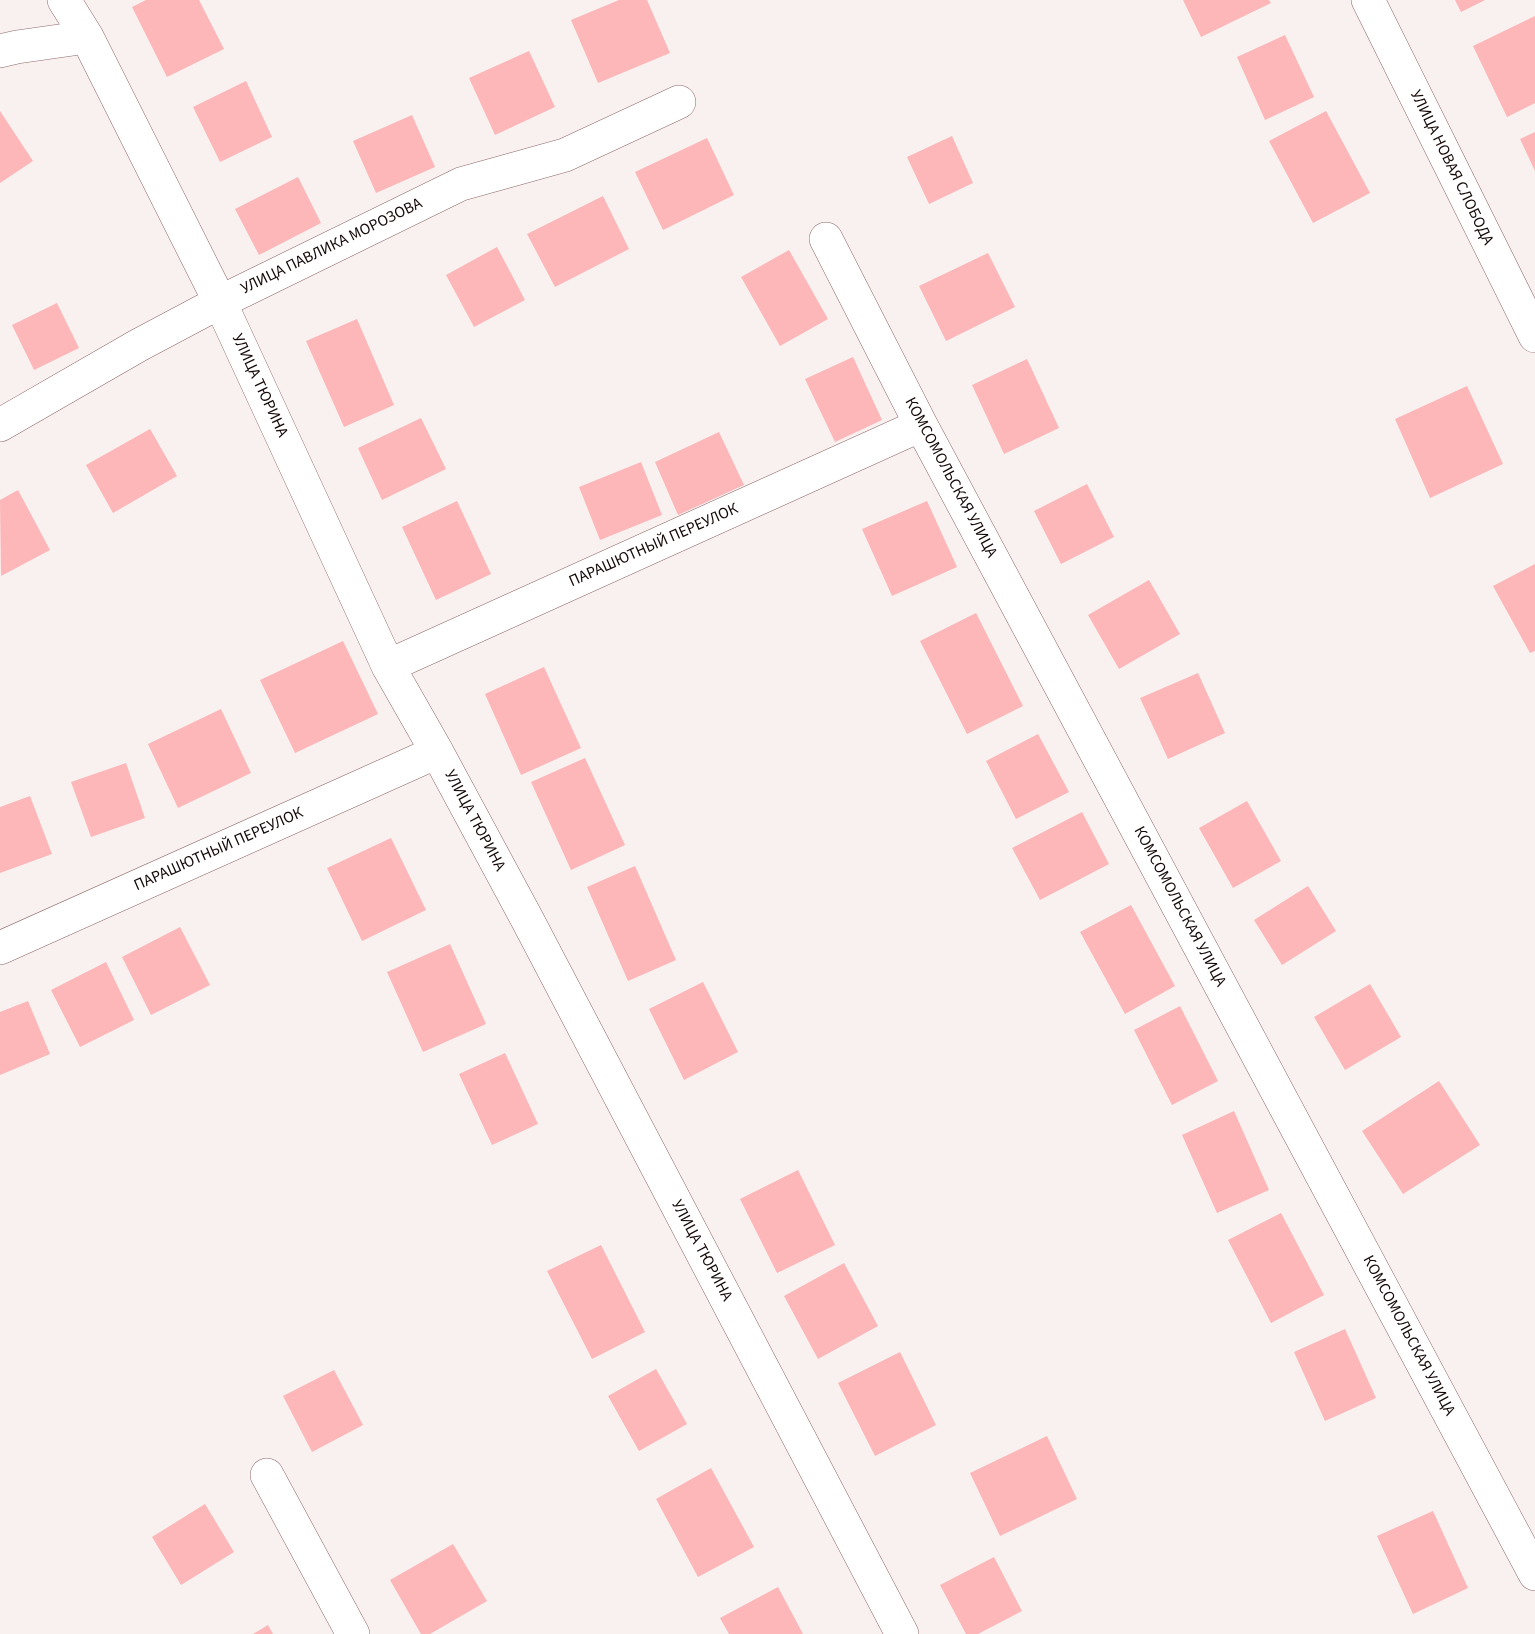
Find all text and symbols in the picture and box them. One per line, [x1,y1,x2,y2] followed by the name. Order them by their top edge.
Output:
[1405,87,1497,249] street label: УЛИЦА НОВАЯ СЛОБОДА
[238,195,426,299] street label: УЛИЦА ПАВЛИКА МОРОЗОВА
[227,331,291,441] street label: УЛИЦА ТЮРИНА
[900,395,1000,561] street label: КОМСОМОЛЬСКАЯ УЛИЦА
[566,500,742,592] street label: ПАРАШЮТНЫЙ ПЕРЕУЛОК
[439,767,509,875] street label: УЛИЦА ТЮРИНА
[131,804,307,896] street label: ПАРАШЮТНЫЙ ПЕРЕУЛОК
[1129,824,1229,990] street label: КОМСОМОЛЬСКАЯ УЛИЦА
[666,1197,736,1305] street label: УЛИЦА ТЮРИНА
[1358,1253,1458,1419] street label: КОМСОМОЛЬСКАЯ УЛИЦА

